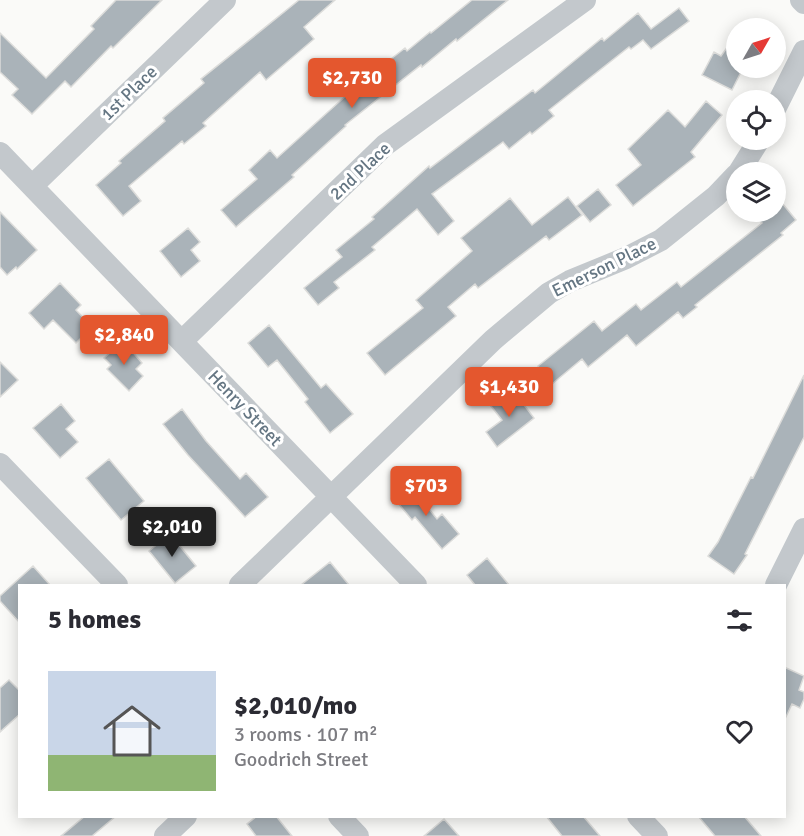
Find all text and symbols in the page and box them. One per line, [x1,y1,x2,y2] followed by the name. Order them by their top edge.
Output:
[726,18,786,78] north arrow
[726,18,786,222] map controls
[303,58,401,109] pin: $2,730
[96,61,162,125] street label: 1st Place
[322,65,382,90] text: $2,730
[726,90,786,150] button: locate
[325,137,395,205] street label: 2nd Place
[726,162,786,222] button: layers
[548,232,660,302] street label: Emerson Place
[75,315,173,366] pin: $2,840
[94,322,154,347] text: $2,840
[203,365,287,451] street label: Henry Street
[460,367,558,418] pin: $1,430
[479,374,539,399] text: $1,430
[390,466,462,517] pin: $703
[404,473,448,498] text: $703
[123,507,221,558] pin: $2,010
[142,514,202,539] text: $2,010
[48,604,141,636] text: 5 homes
[723,604,756,637] icon: filters
[234,690,357,722] text: $2,010/mo
[96,695,168,767] icon: home
[723,715,756,748] icon: heart
[234,722,378,747] text: 3 rooms · 107 m²
[234,747,368,772] text: Goodrich Street

